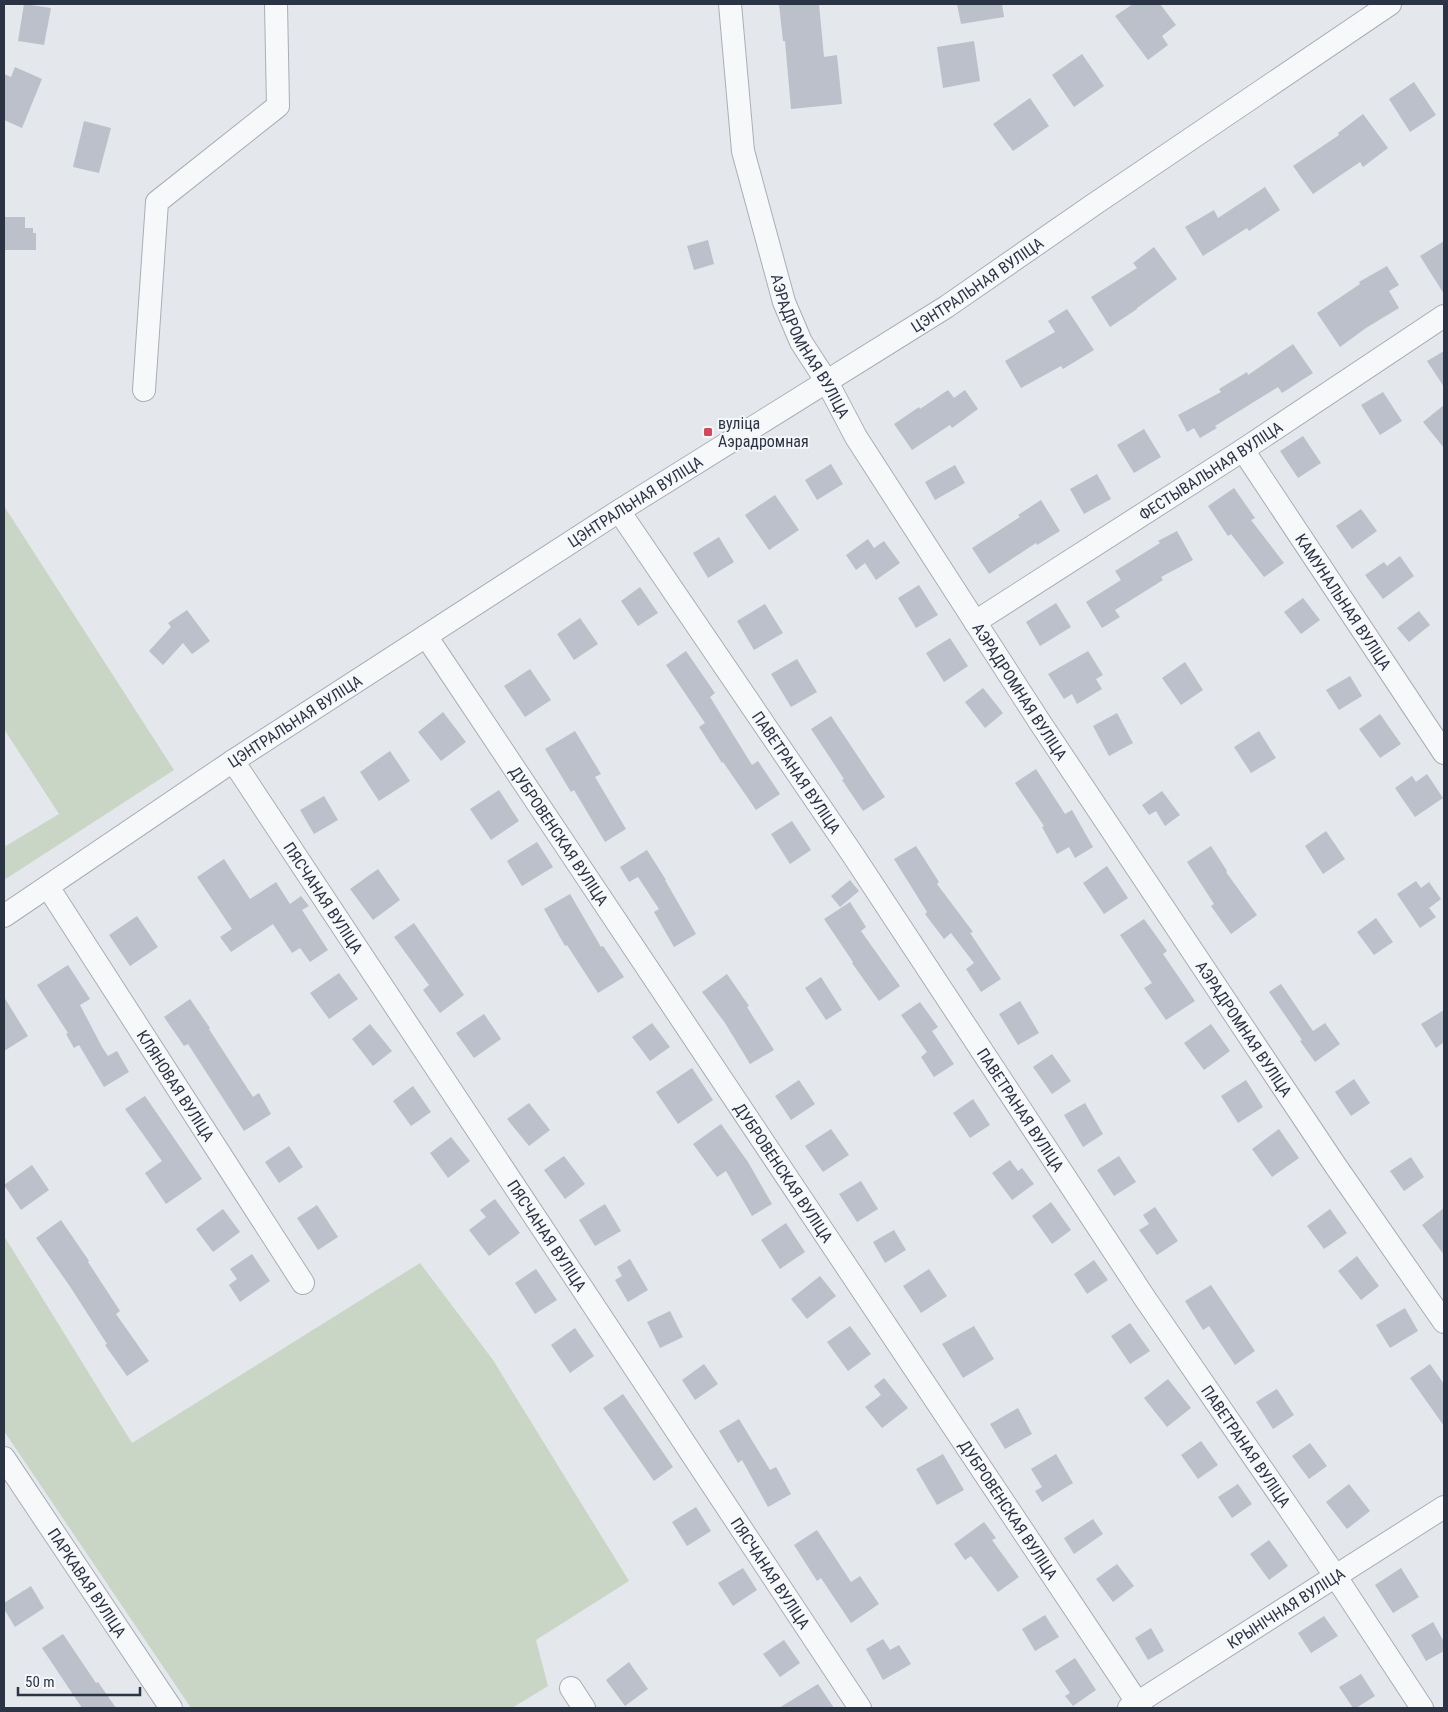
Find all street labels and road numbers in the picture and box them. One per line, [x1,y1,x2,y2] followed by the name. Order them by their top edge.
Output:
[907,233,1047,336] street label: ЦЭНТРАЛЬНАЯ ВУЛІЦА
[767,272,854,421] street label: АЭРАДРОМНАЯ ВУЛІЦА
[1135,417,1286,524] street label: ФЕСТЫВАЛЬНАЯ ВУЛІЦА
[564,452,706,551] street label: ЦЭНТРАЛЬНАЯ ВУЛІЦА
[1292,530,1396,673] street label: КАМУНАЛЬНАЯ ВУЛІЦА
[969,619,1072,763] street label: АЭРАДРОМНАЯ ВУЛІЦА
[224,671,365,771] street label: ЦЭНТРАЛЬНАЯ ВУЛІЦА
[748,707,845,837] street label: ПАВЕТРАНАЯ ВУЛІЦА
[506,762,612,909] street label: ДУБРОВЕНСКАЯ ВУЛІЦА
[280,839,367,957] street label: ПЯСЧАНАЯ ВУЛІЦА
[1192,957,1296,1100] street label: АЭРАДРОМНАЯ ВУЛІЦА
[133,1026,219,1145] street label: КЛЯНОВАЯ ВУЛІЦА
[973,1044,1068,1175] street label: ПАВЕТРАНАЯ ВУЛІЦА
[731,1099,837,1246] street label: ДУБРОВЕНСКАЯ ВУЛІЦА
[503,1176,591,1295] street label: ПЯСЧАНАЯ ВУЛІЦА
[1198,1381,1295,1511] street label: ПАВЕТРАНАЯ ВУЛІЦА
[955,1436,1062,1583] street label: ДУБРОВЕНСКАЯ ВУЛІЦА
[727,1514,814,1632] street label: ПЯСЧАНАЯ ВУЛІЦА
[44,1525,131,1641] street label: ПАРКАВАЯ ВУЛІЦА
[1224,1563,1348,1652] street label: КРЫНІЧНАЯ ВУЛІЦА

